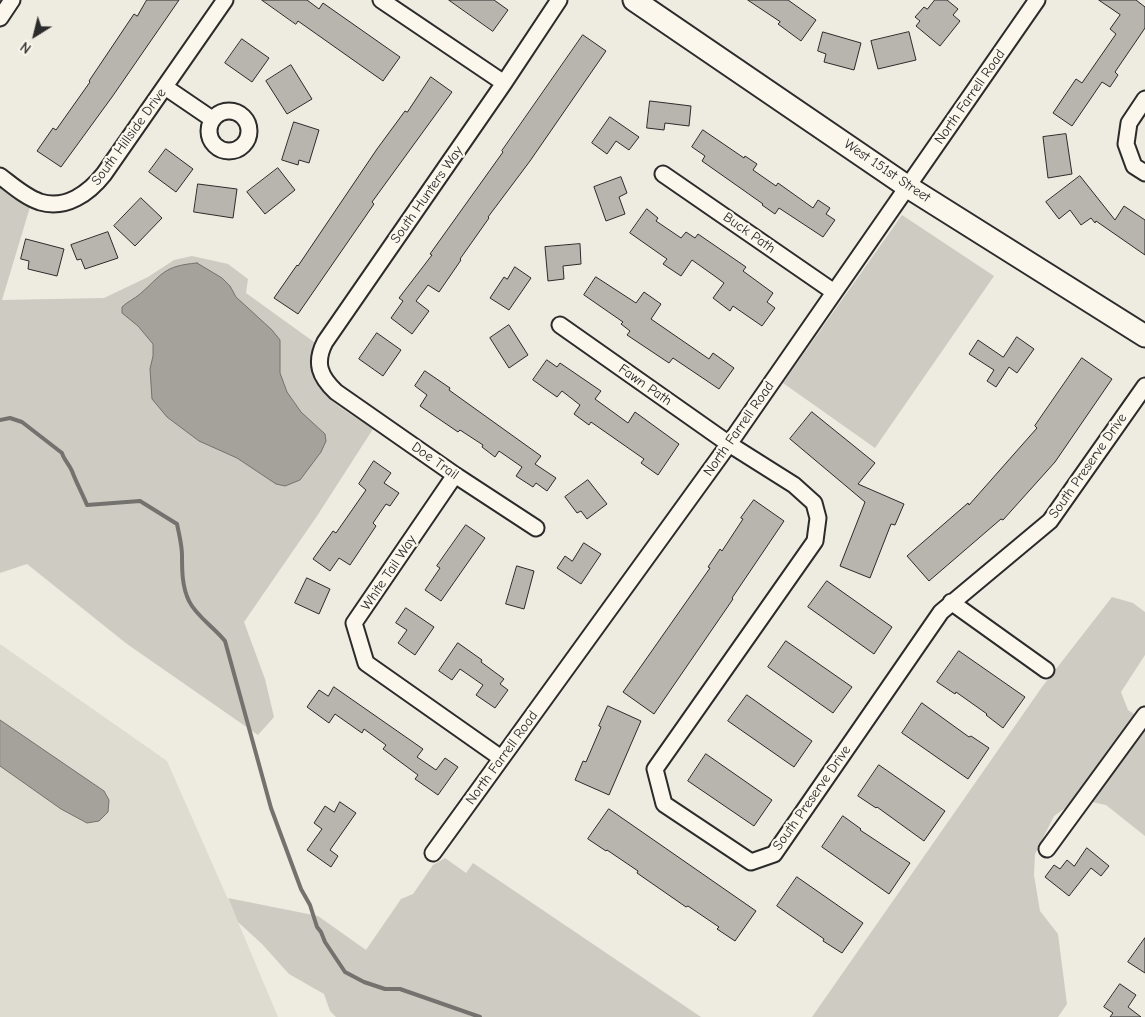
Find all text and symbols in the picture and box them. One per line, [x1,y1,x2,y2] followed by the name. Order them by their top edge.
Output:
[10,10,60,60] north arrow
[17,38,35,57] text: N
[931,46,1009,148] street label: North Farrell Road
[88,85,170,189] street label: South Hillside Drive
[840,136,934,206] street label: West 151st Street
[387,143,467,247] street label: South Hunters Way
[720,209,778,257] street label: Buck Path
[615,361,675,409] street label: Fawn Path
[700,378,778,480] street label: North Farrell Road
[1045,410,1131,522] street label: South Preserve Drive
[408,439,462,483] street label: Doe Trail
[358,532,420,614] street label: White Tail Way
[462,708,542,808] street label: North Farrell Road
[769,742,855,854] street label: South Preserve Drive

